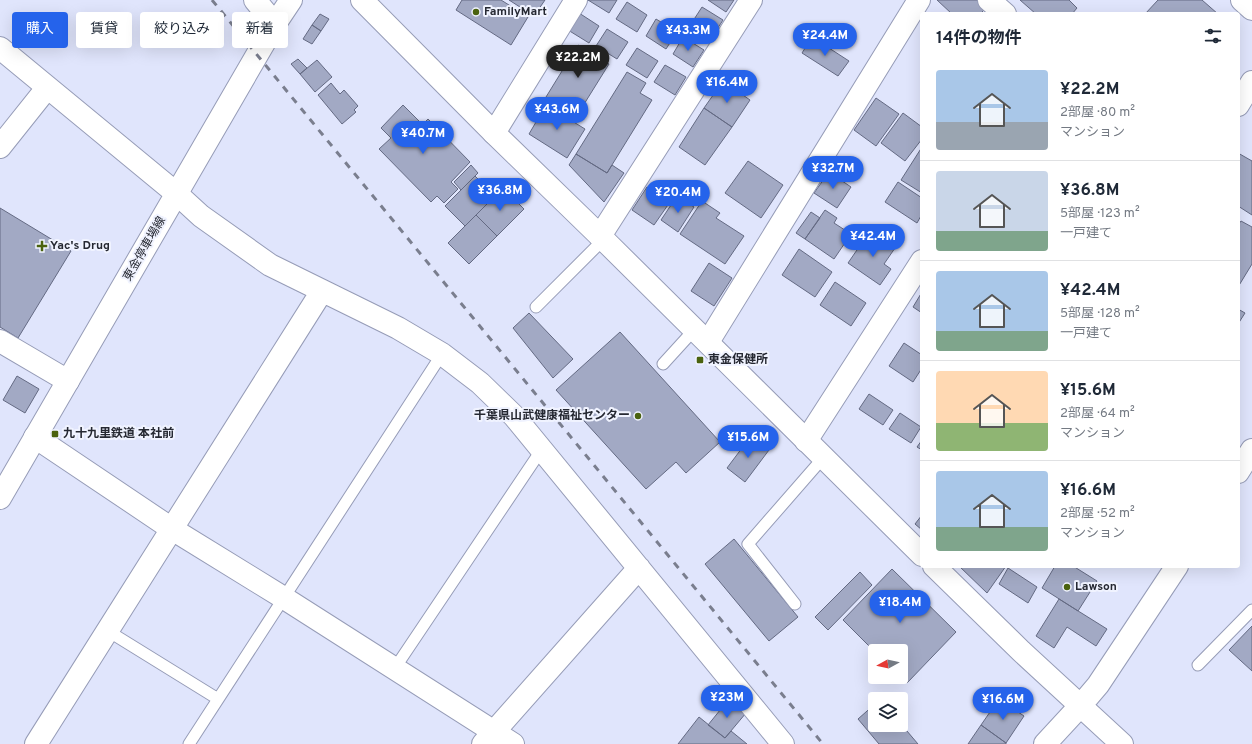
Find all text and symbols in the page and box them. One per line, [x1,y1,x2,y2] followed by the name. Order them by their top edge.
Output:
[484,4,547,20] place label: FamilyMart
[471,7,481,17] marker: FamilyMart
[12,12,68,48] chip: 購入
[76,12,132,48] chip: 賃貸
[140,12,224,48] chip: 絞り込み
[232,12,288,48] chip: 新着
[655,18,721,52] pin: ¥43.3M
[665,23,711,39] text: ¥43.3M
[792,23,858,57] pin: ¥24.4M
[1202,25,1224,47] icon: filters
[802,28,848,44] text: ¥24.4M
[936,28,1022,50] text: 14件の物件
[545,45,611,79] pin: ¥22.2M
[555,50,601,66] text: ¥22.2M
[694,70,760,104] pin: ¥16.4M
[705,75,749,91] text: ¥16.4M
[1060,79,1119,101] text: ¥22.2M
[968,86,1016,134] icon: home
[524,97,590,131] pin: ¥43.6M
[534,102,580,118] text: ¥43.6M
[1060,105,1135,121] text: 2部屋 · 80 m²
[390,121,456,155] pin: ¥40.7M
[1060,125,1125,141] text: マンション
[401,126,445,142] text: ¥40.7M
[800,156,866,190] pin: ¥32.7M
[812,161,854,177] text: ¥32.7M
[467,178,533,212] pin: ¥36.8M
[645,180,711,214] pin: ¥20.4M
[1060,180,1119,202] text: ¥36.8M
[477,183,523,199] text: ¥36.8M
[655,185,701,201] text: ¥20.4M
[968,187,1016,235] icon: home
[1060,206,1140,222] text: 5部屋 · 123 m²
[120,214,170,284] street label: 東金停車場線
[840,224,906,258] pin: ¥42.4M
[1060,226,1112,242] text: 一戸建て
[850,229,896,245] text: ¥42.4M
[50,238,110,254] place label: Yac's Drug
[37,241,47,251] marker: Yac's Drug
[1060,280,1120,302] text: ¥42.4M
[968,287,1016,335] icon: home
[1060,306,1140,322] text: 5部屋 · 128 m²
[1060,326,1112,342] text: 一戸建て
[708,352,768,368] place label: 東金保健所
[695,355,705,365] marker: 東金保健所
[1060,380,1116,402] text: ¥15.6M
[968,387,1016,435] icon: home
[1060,406,1135,422] text: 2部屋 · 64 m²
[474,408,630,424] place label: 千葉県山武健康福祉センター
[633,411,643,421] marker: 千葉県山武健康福祉センター
[715,425,781,459] pin: ¥15.6M
[63,426,174,442] place label: 九十九里鉄道 本社前
[1060,426,1125,442] text: マンション
[50,429,60,439] marker: 九十九里鉄道 本社前
[727,430,769,446] text: ¥15.6M
[1060,480,1116,502] text: ¥16.6M
[968,487,1016,535] icon: home
[1060,506,1135,522] text: 2部屋 · 52 m²
[1060,526,1125,542] text: マンション
[1075,579,1117,595] place label: Lawson
[1062,582,1072,592] marker: Lawson
[867,590,933,624] pin: ¥18.4M
[878,595,922,611] text: ¥18.4M
[868,644,908,684] north arrow
[868,644,908,732] map controls
[703,685,751,719] pin: ¥23M
[970,687,1036,721] pin: ¥16.6M
[710,690,744,706] text: ¥23M
[868,692,908,732] button: layers
[982,692,1024,708] text: ¥16.6M

